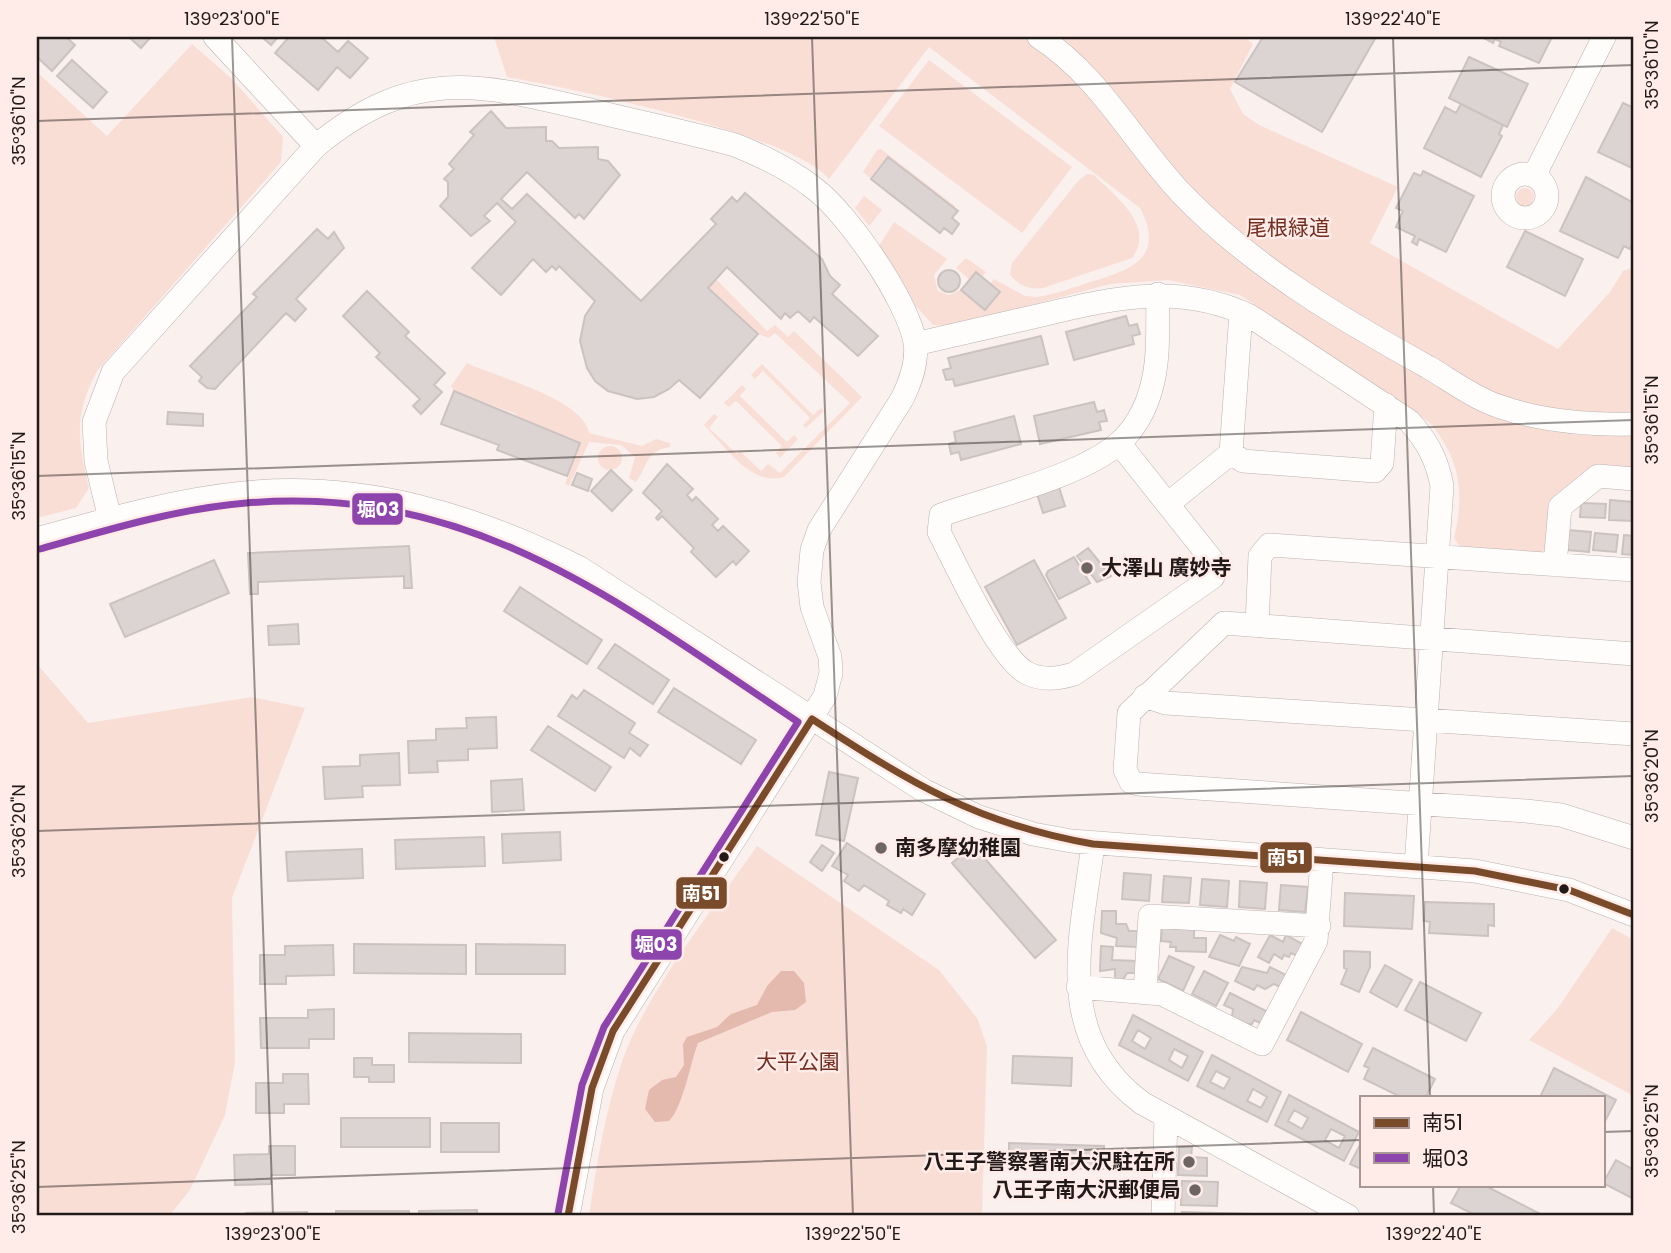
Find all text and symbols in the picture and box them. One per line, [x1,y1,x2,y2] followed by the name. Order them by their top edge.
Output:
[184,6,280,31] text: 139°23'00"E
[764,6,860,31] text: 139°22'50"E
[1345,6,1441,31] text: 139°22'40"E
[1639,20,1664,110] text: 35°36'10"N
[6,76,31,166] text: 35°36'10"N
[1246,213,1330,242] park label: 尾根緑道
[1639,375,1664,465] text: 35°36'15"N
[6,431,31,521] text: 35°36'15"N
[351,492,404,526] line badge: 堀03
[357,496,399,523] text: 堀03
[1101,553,1231,582] place label: 大澤山 廣妙寺
[1079,560,1095,576] marker: 大澤山 廣妙寺
[1639,729,1664,823] text: 35°36'20"N
[6,784,31,878] text: 35°36'20"N
[895,833,1021,862] place label: 南多摩幼稚園
[873,840,889,856] marker: 南多摩幼稚園
[1259,841,1313,874] line badge: 南51
[1267,844,1305,871] text: 南51
[717,850,731,864] unlabelled marker
[675,876,728,910] line badge: 南51
[682,880,720,907] text: 南51
[1557,882,1571,896] unlabelled marker
[630,928,683,961] line badge: 堀03
[635,931,677,958] text: 堀03
[756,1047,840,1076] park label: 大平公園
[1639,1084,1664,1178] text: 35°36'25"N
[1360,1096,1604,1186] legend
[1422,1108,1463,1137] text: 南51
[6,1140,31,1234] text: 35°36'25"N
[1422,1144,1469,1173] text: 堀03
[923,1147,1175,1176] place label: 八王子警察署南大沢駐在所
[1181,1154,1197,1170] marker: 八王子警察署南大沢駐在所
[992,1175,1181,1204] place label: 八王子南大沢郵便局
[1187,1182,1203,1198] marker: 八王子南大沢郵便局
[225,1221,321,1246] text: 139°23'00"E
[805,1221,901,1246] text: 139°22'50"E
[1386,1221,1482,1246] text: 139°22'40"E

